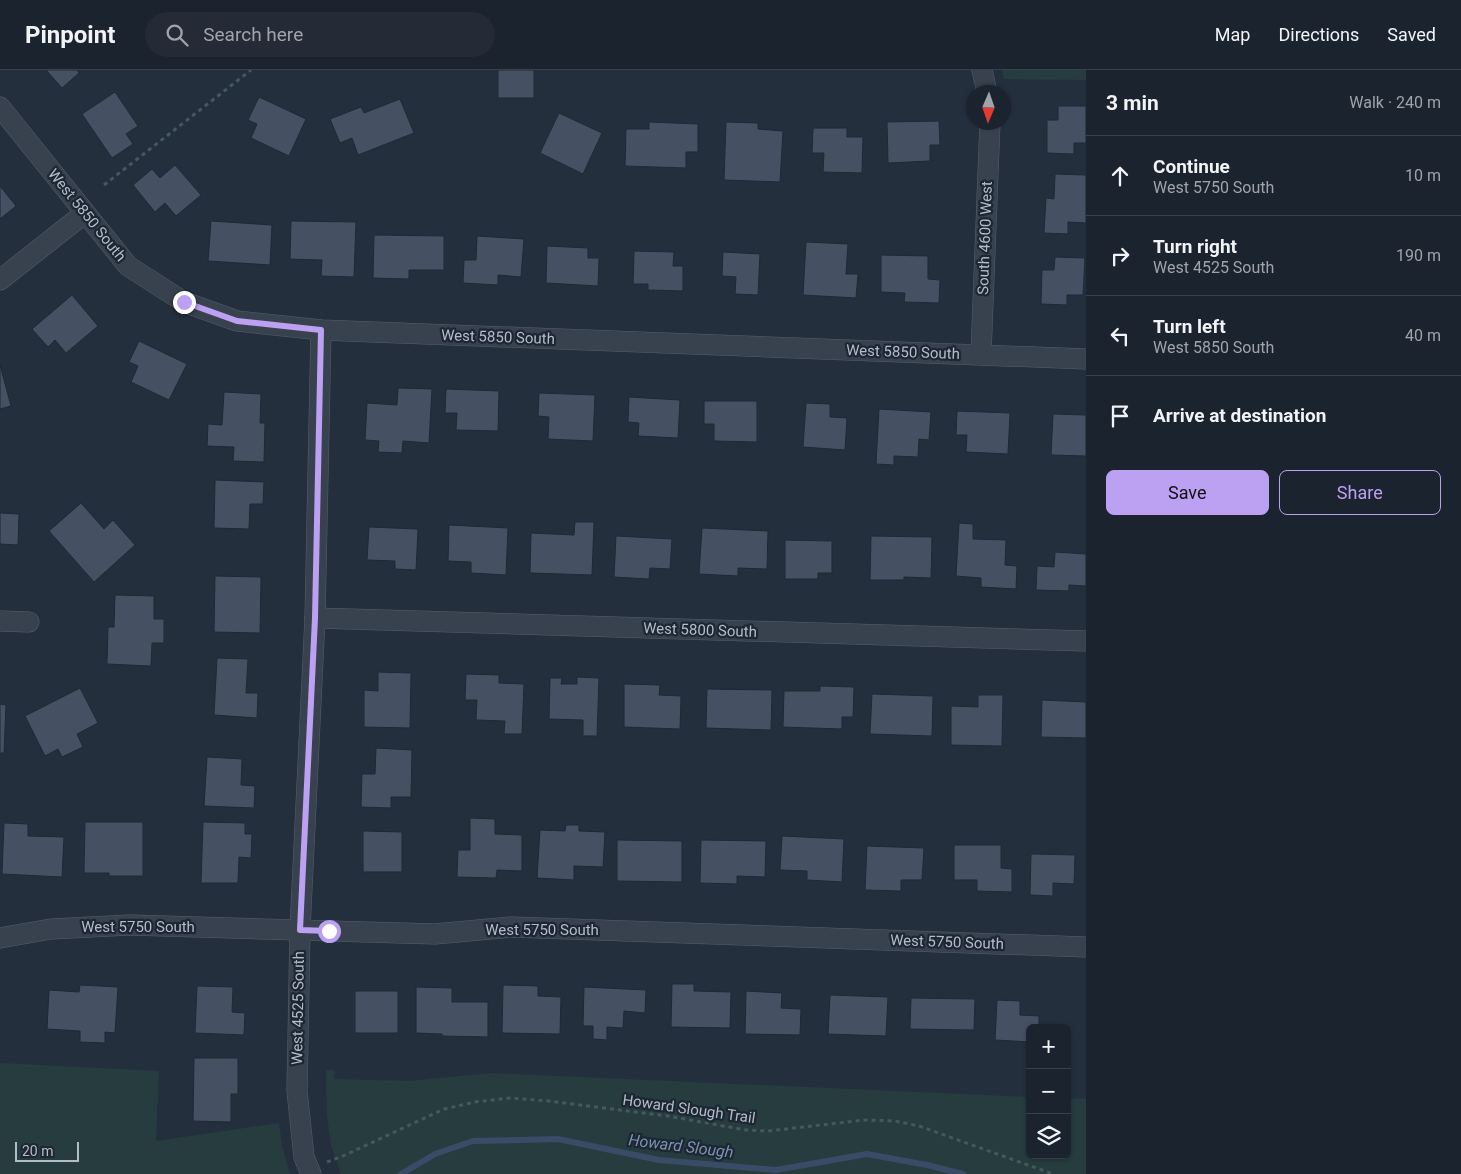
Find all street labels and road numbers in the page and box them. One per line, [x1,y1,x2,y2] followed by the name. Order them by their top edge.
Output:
[44,165,130,265] street label: West 5850 South
[974,181,996,295] street label: South 4600 West
[441,326,555,348] street label: West 5850 South
[846,341,960,363] street label: West 5850 South
[643,619,757,641] street label: West 5800 South
[81,918,195,936] street label: West 5750 South
[485,921,599,939] street label: West 5750 South
[890,931,1004,953] street label: West 5750 South
[288,951,308,1065] street label: West 4525 South
[621,1091,757,1127] street label: Howard Slough Trail

